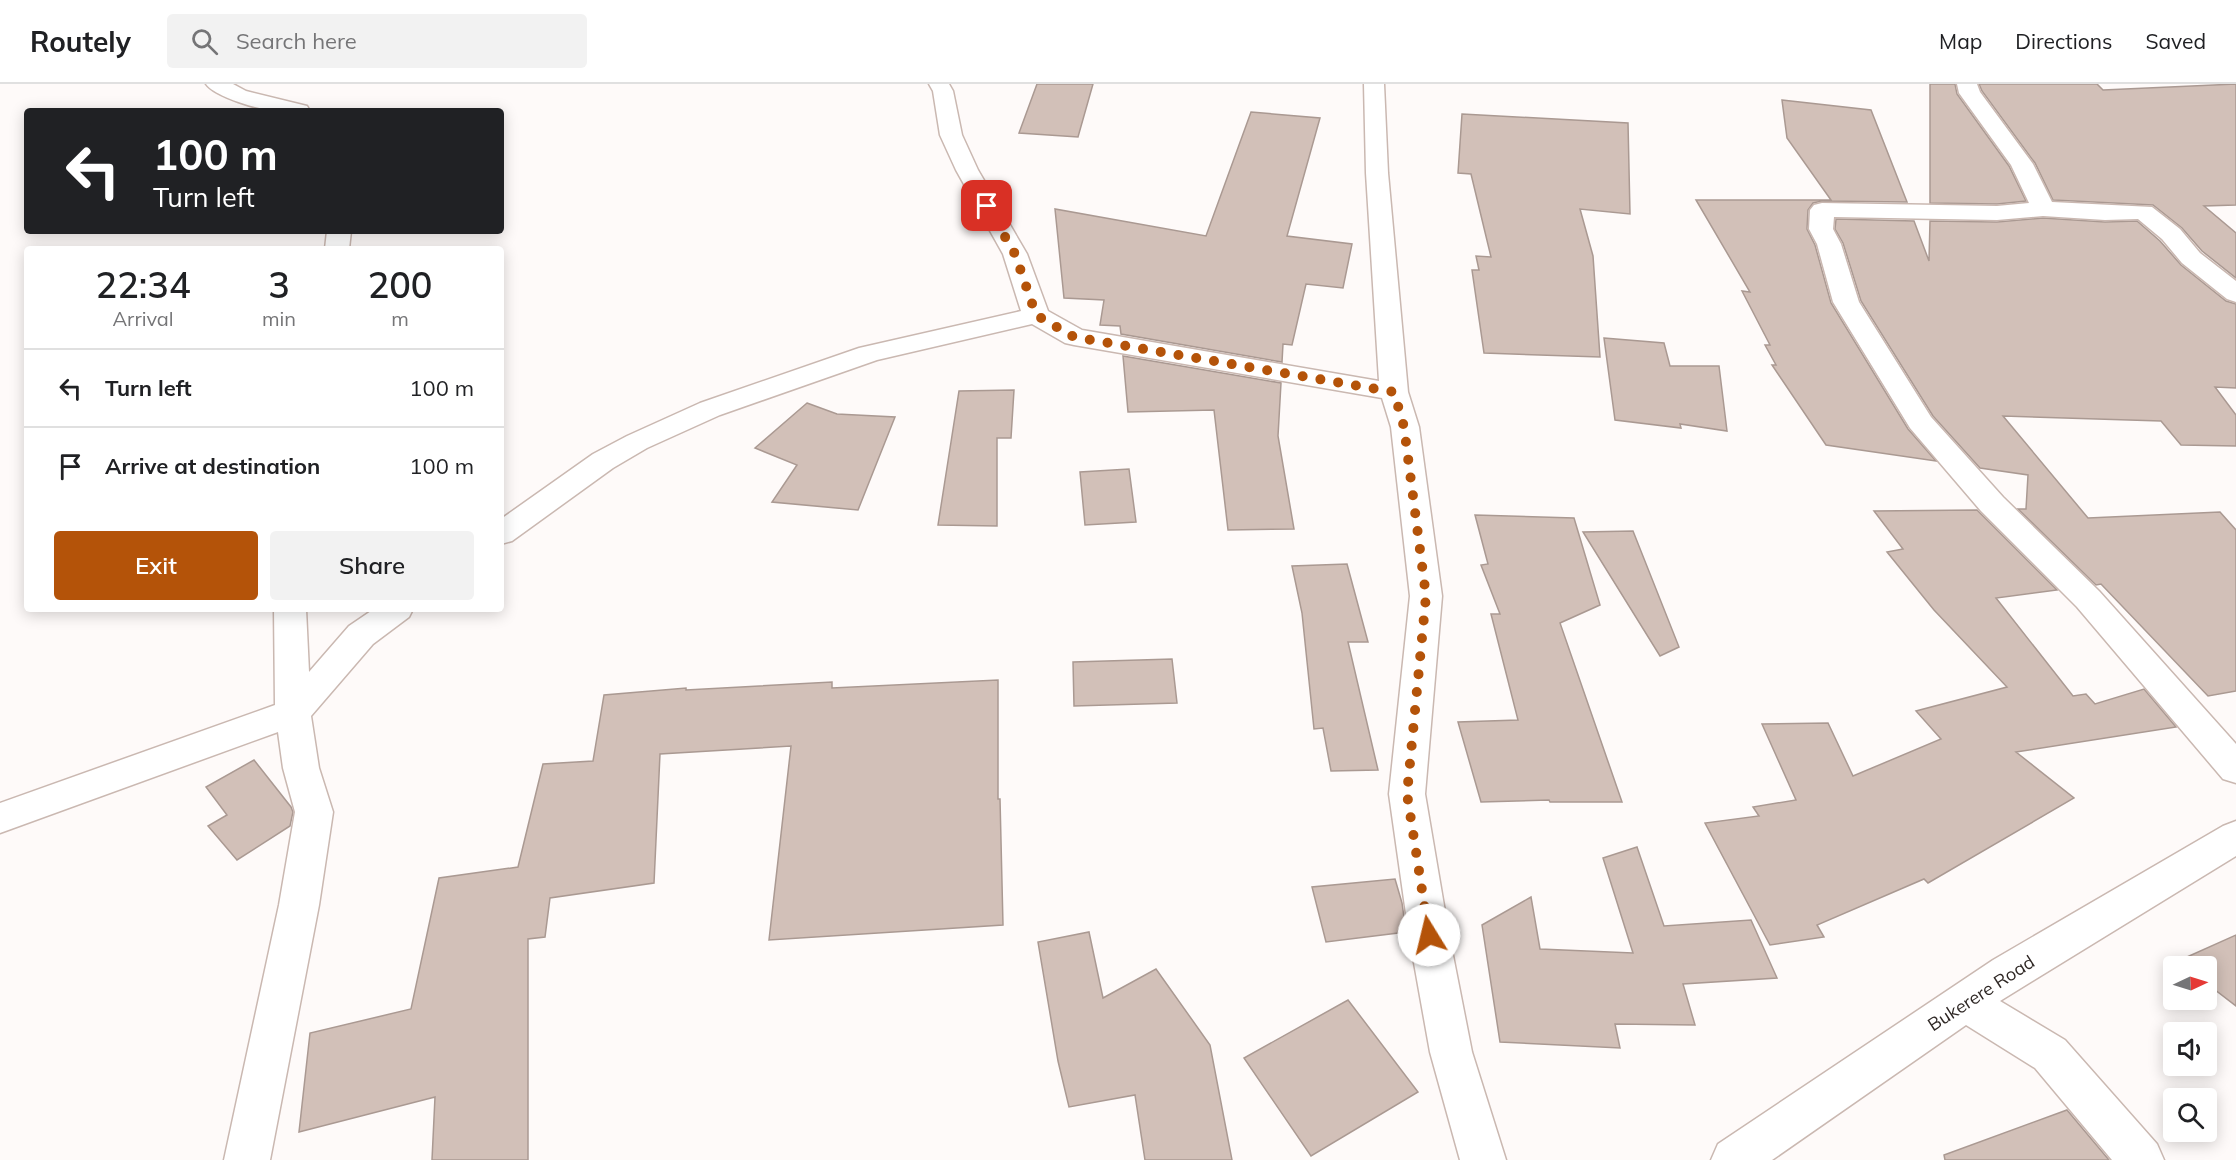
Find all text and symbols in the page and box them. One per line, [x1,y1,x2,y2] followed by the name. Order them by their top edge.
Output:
[167,14,587,68] search box
[30,24,131,59] text: Routely
[188,25,221,58] icon: search
[236,27,357,55] text: Search here
[1939,28,1982,54] text: Map
[2015,28,2112,54] text: Directions
[2145,28,2206,54] text: Saved
[153,128,278,181] text: 100 m
[54,132,132,210] icon: left
[153,180,255,214] text: Turn left
[961,180,1012,231] pin
[970,189,1003,222] icon: arrive
[96,262,190,307] text: 22:34
[268,262,290,307] text: 3
[368,262,432,307] text: 200
[112,306,174,331] text: Arrival
[262,306,296,331] text: min
[391,306,409,331] text: m
[54,372,87,405] icon: left
[105,374,192,402] text: Turn left
[409,374,474,402] text: 100 m
[54,450,87,483] icon: arrive
[105,452,320,480] text: Arrive at destination
[409,452,474,480] text: 100 m
[54,531,258,600] button: Exit
[270,531,474,600] button: Share
[1397,903,1461,967] position arrow
[1923,950,2039,1036] street label: Bukerere Road
[2163,956,2217,1010] north arrow
[2163,956,2217,1142] map controls
[2163,1022,2217,1076] button: sound
[2163,1088,2217,1142] button: search

